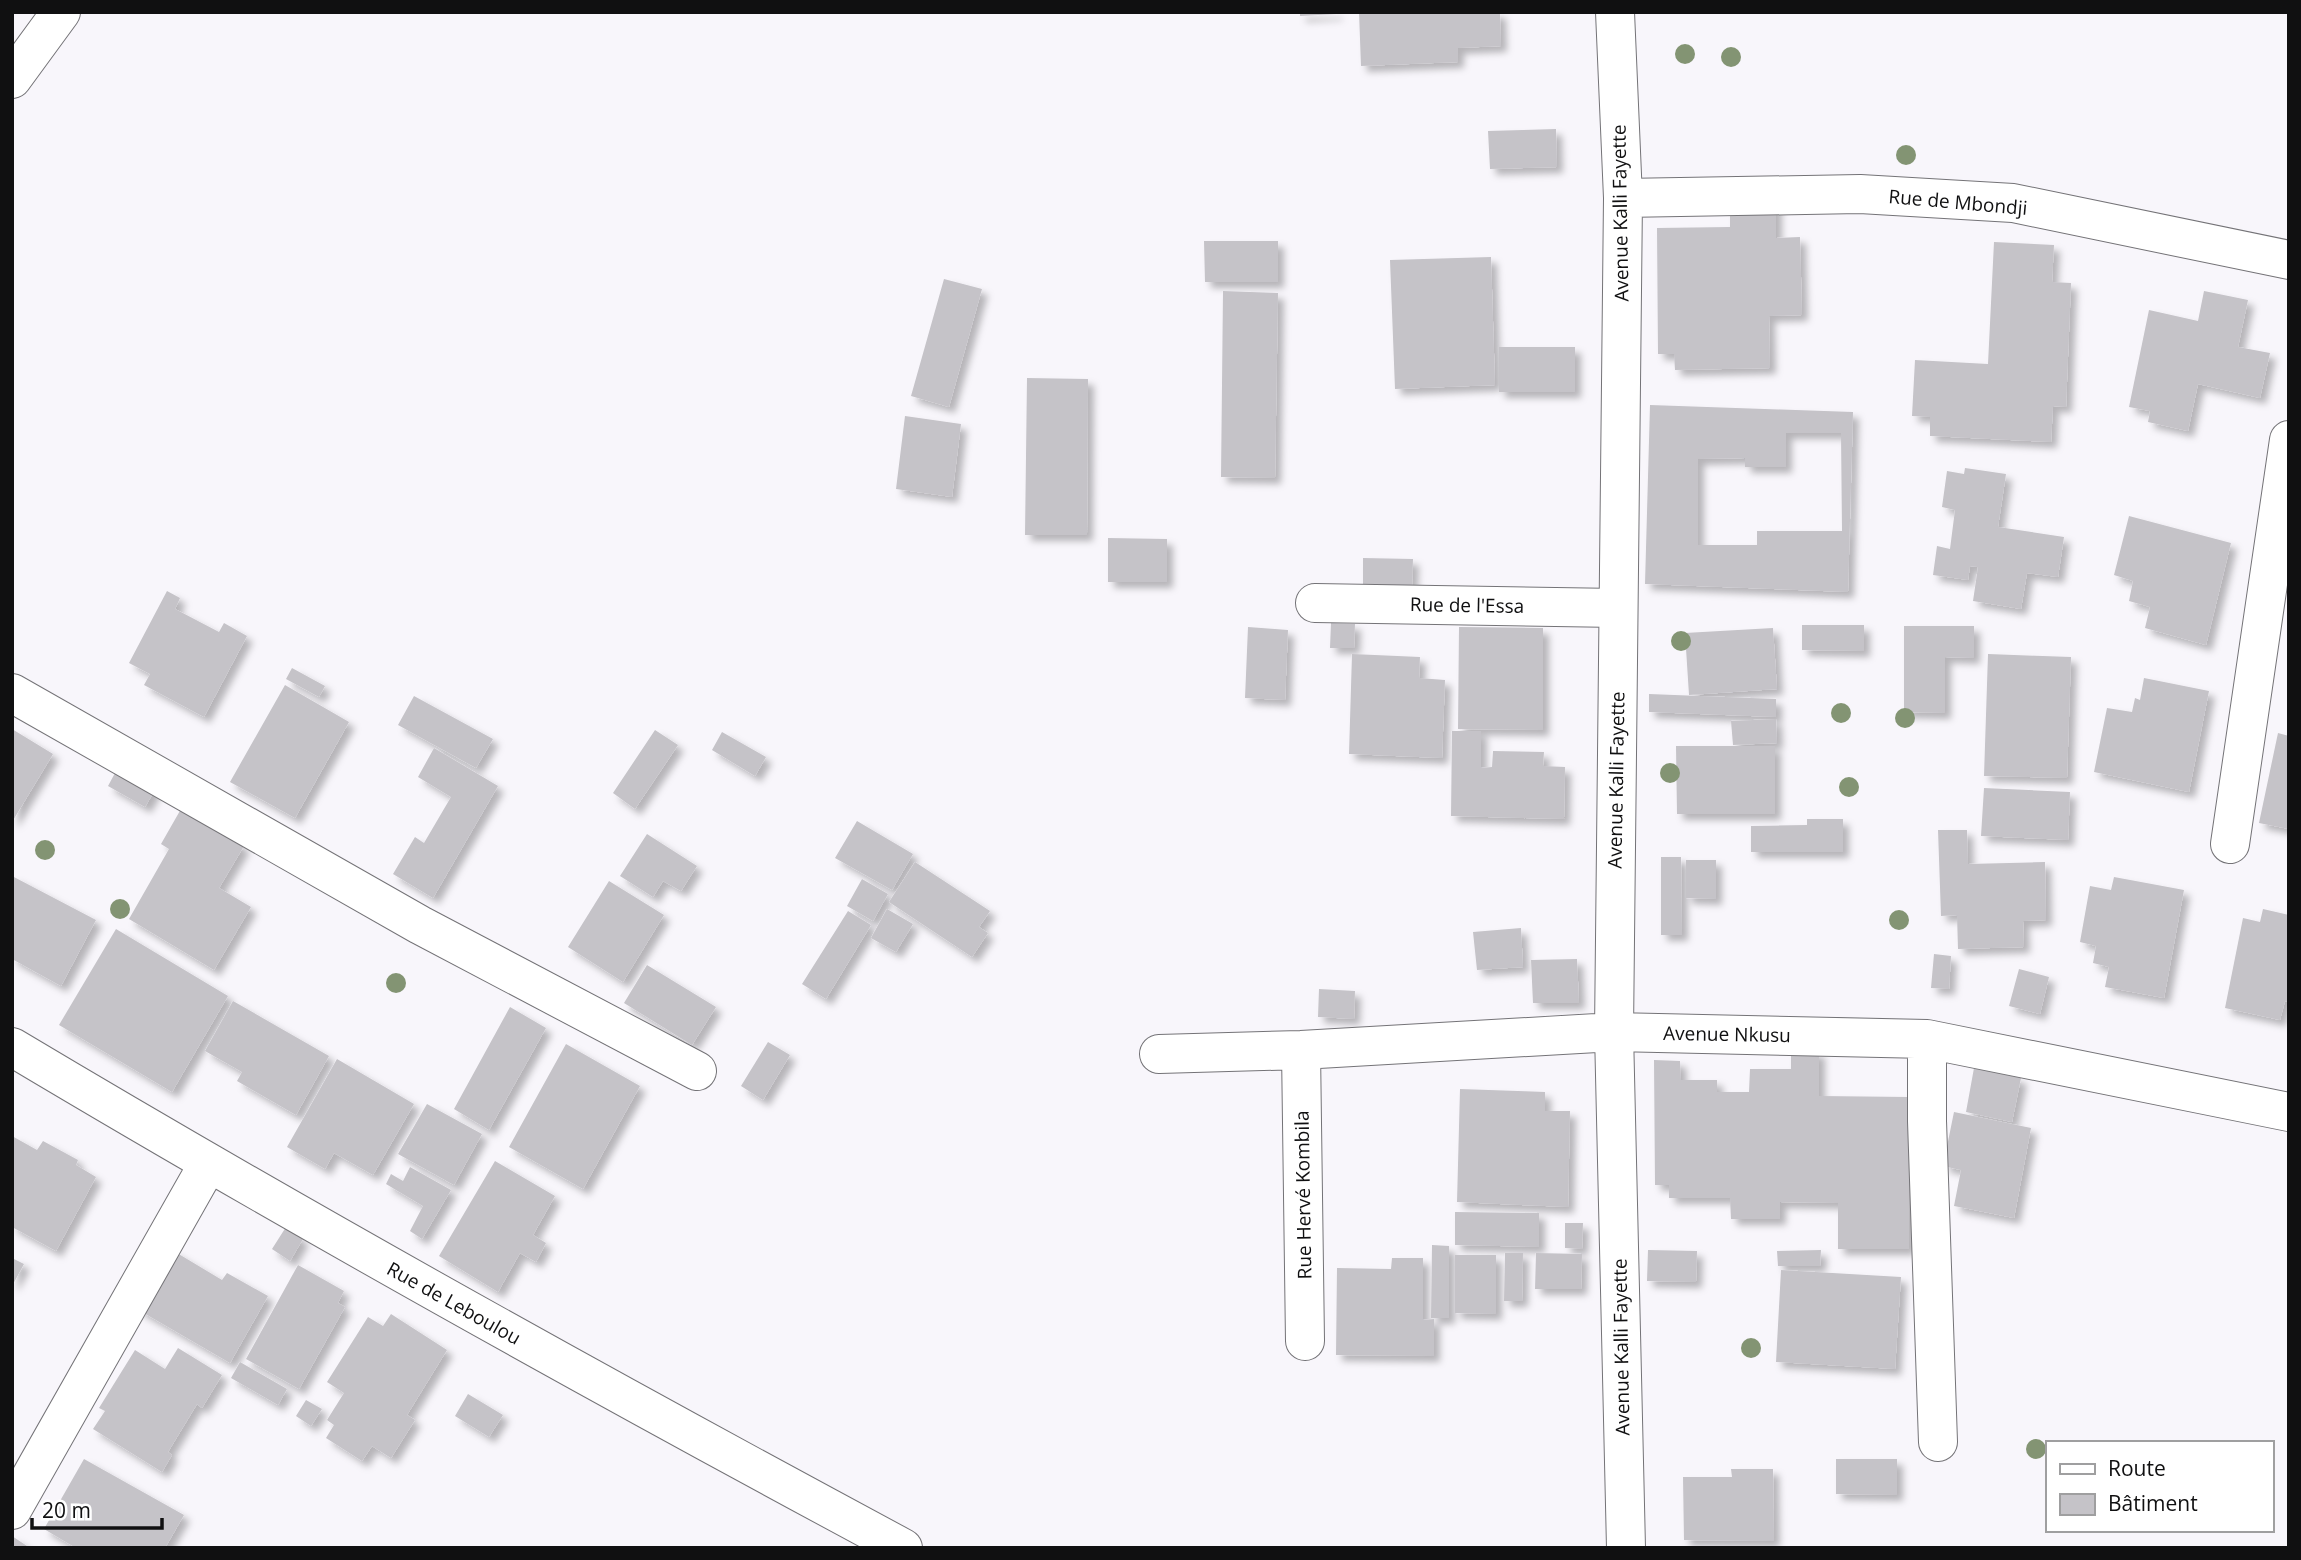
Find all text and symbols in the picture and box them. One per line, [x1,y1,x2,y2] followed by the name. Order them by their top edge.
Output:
[1605,124,1635,302] street label: Avenue Kalli Fayette
[1888,183,2028,221] street label: Rue de Mbondji
[1410,591,1524,619] street label: Rue de l'Essa
[1601,691,1631,869] street label: Avenue Kalli Fayette
[1663,1020,1791,1048] street label: Avenue Nkusu
[1289,1110,1317,1280] street label: Rue Hervé Kombila
[382,1255,526,1351] street label: Rue de Leboulou
[1606,1258,1636,1436] street label: Avenue Kalli Fayette
[2046,1441,2273,1532] legend
[2108,1454,2166,1482] text: Route
[32,1486,161,1530] scale bar
[2108,1489,2198,1517] text: Bâtiment
[42,1496,91,1524] text: 20 m

